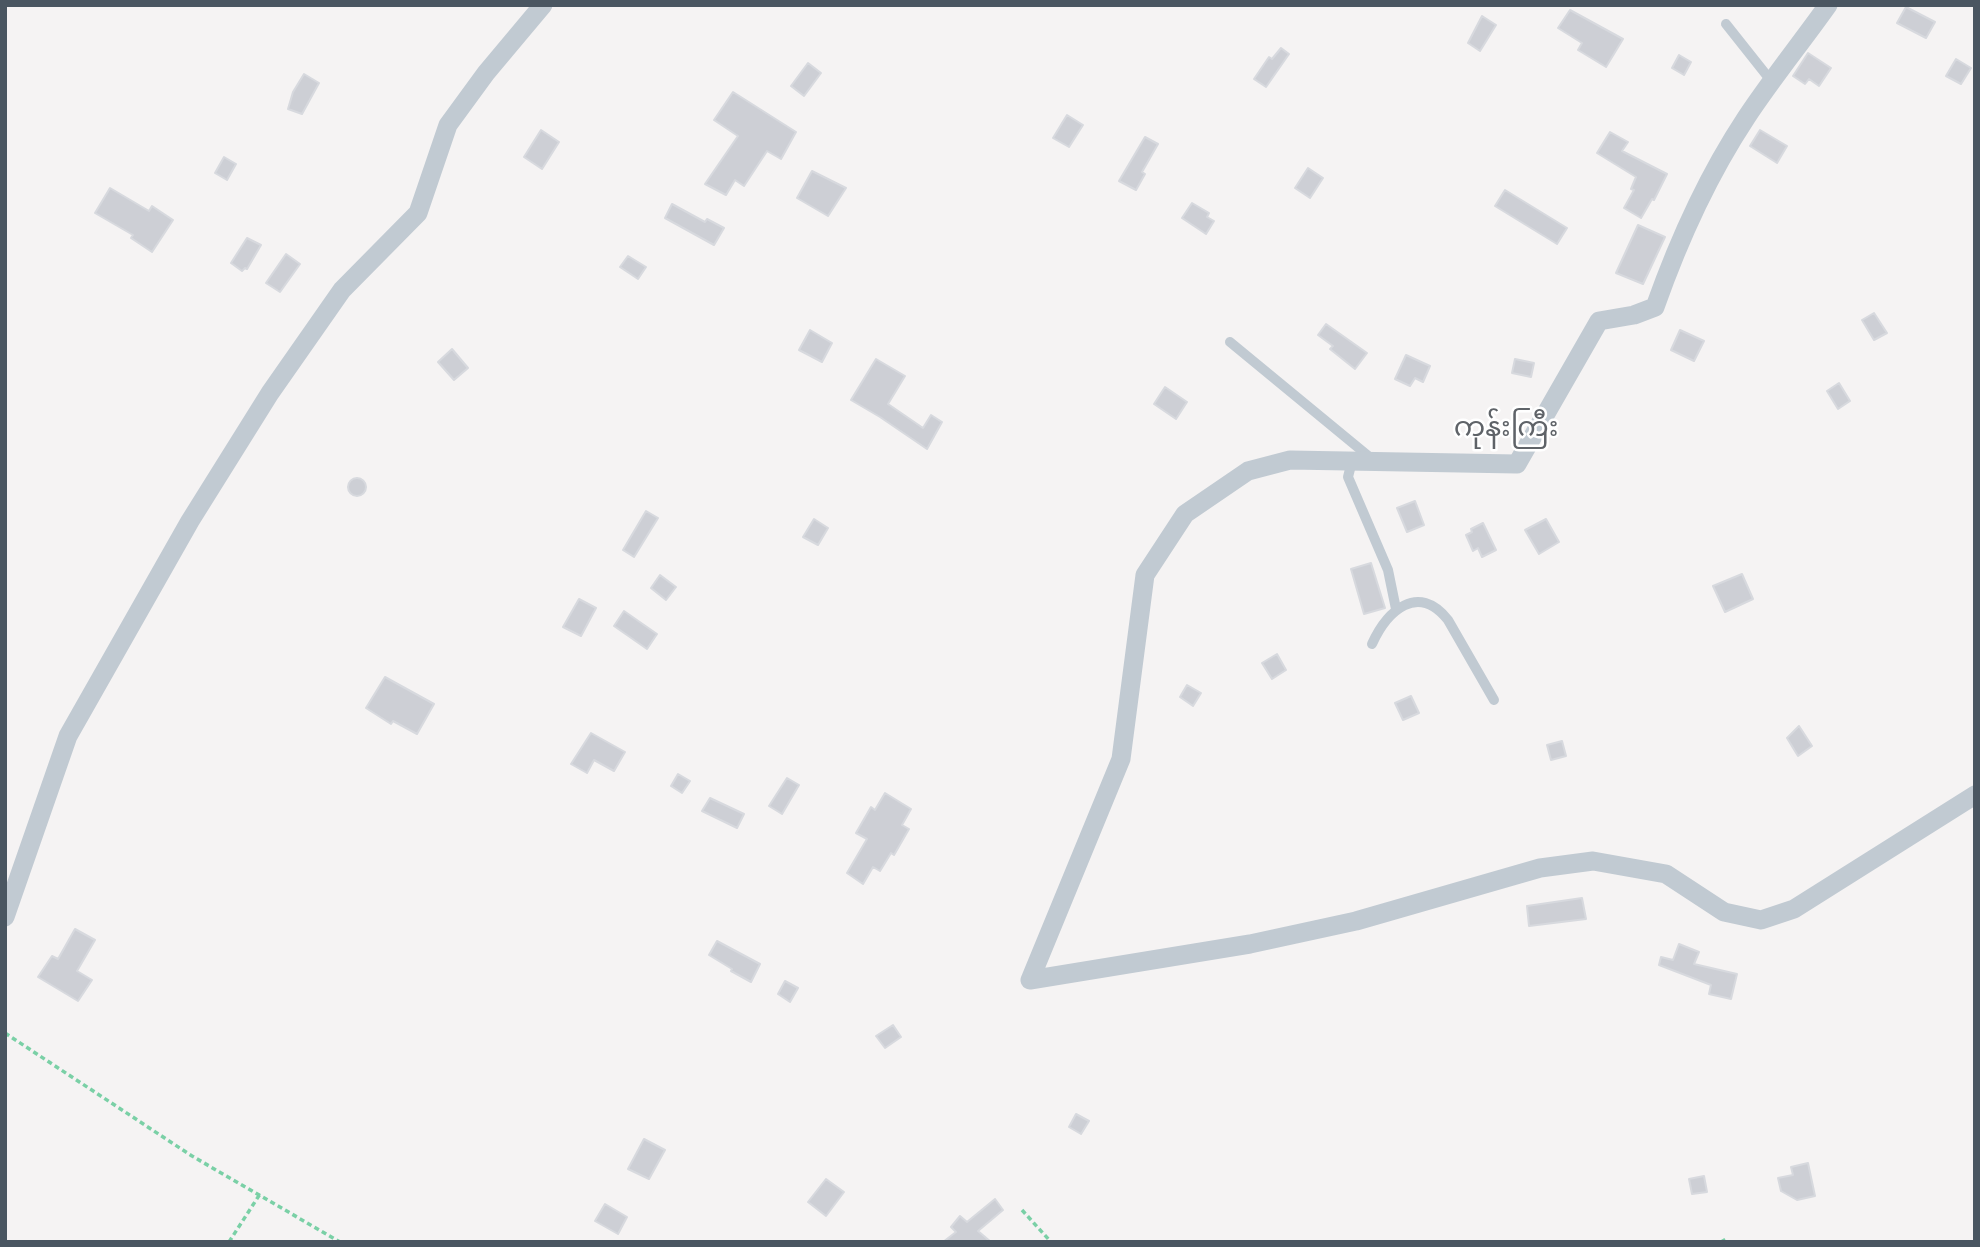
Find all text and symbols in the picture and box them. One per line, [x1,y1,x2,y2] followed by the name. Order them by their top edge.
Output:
[1454,412,1558,446] district label: ကုန်းကြီး

